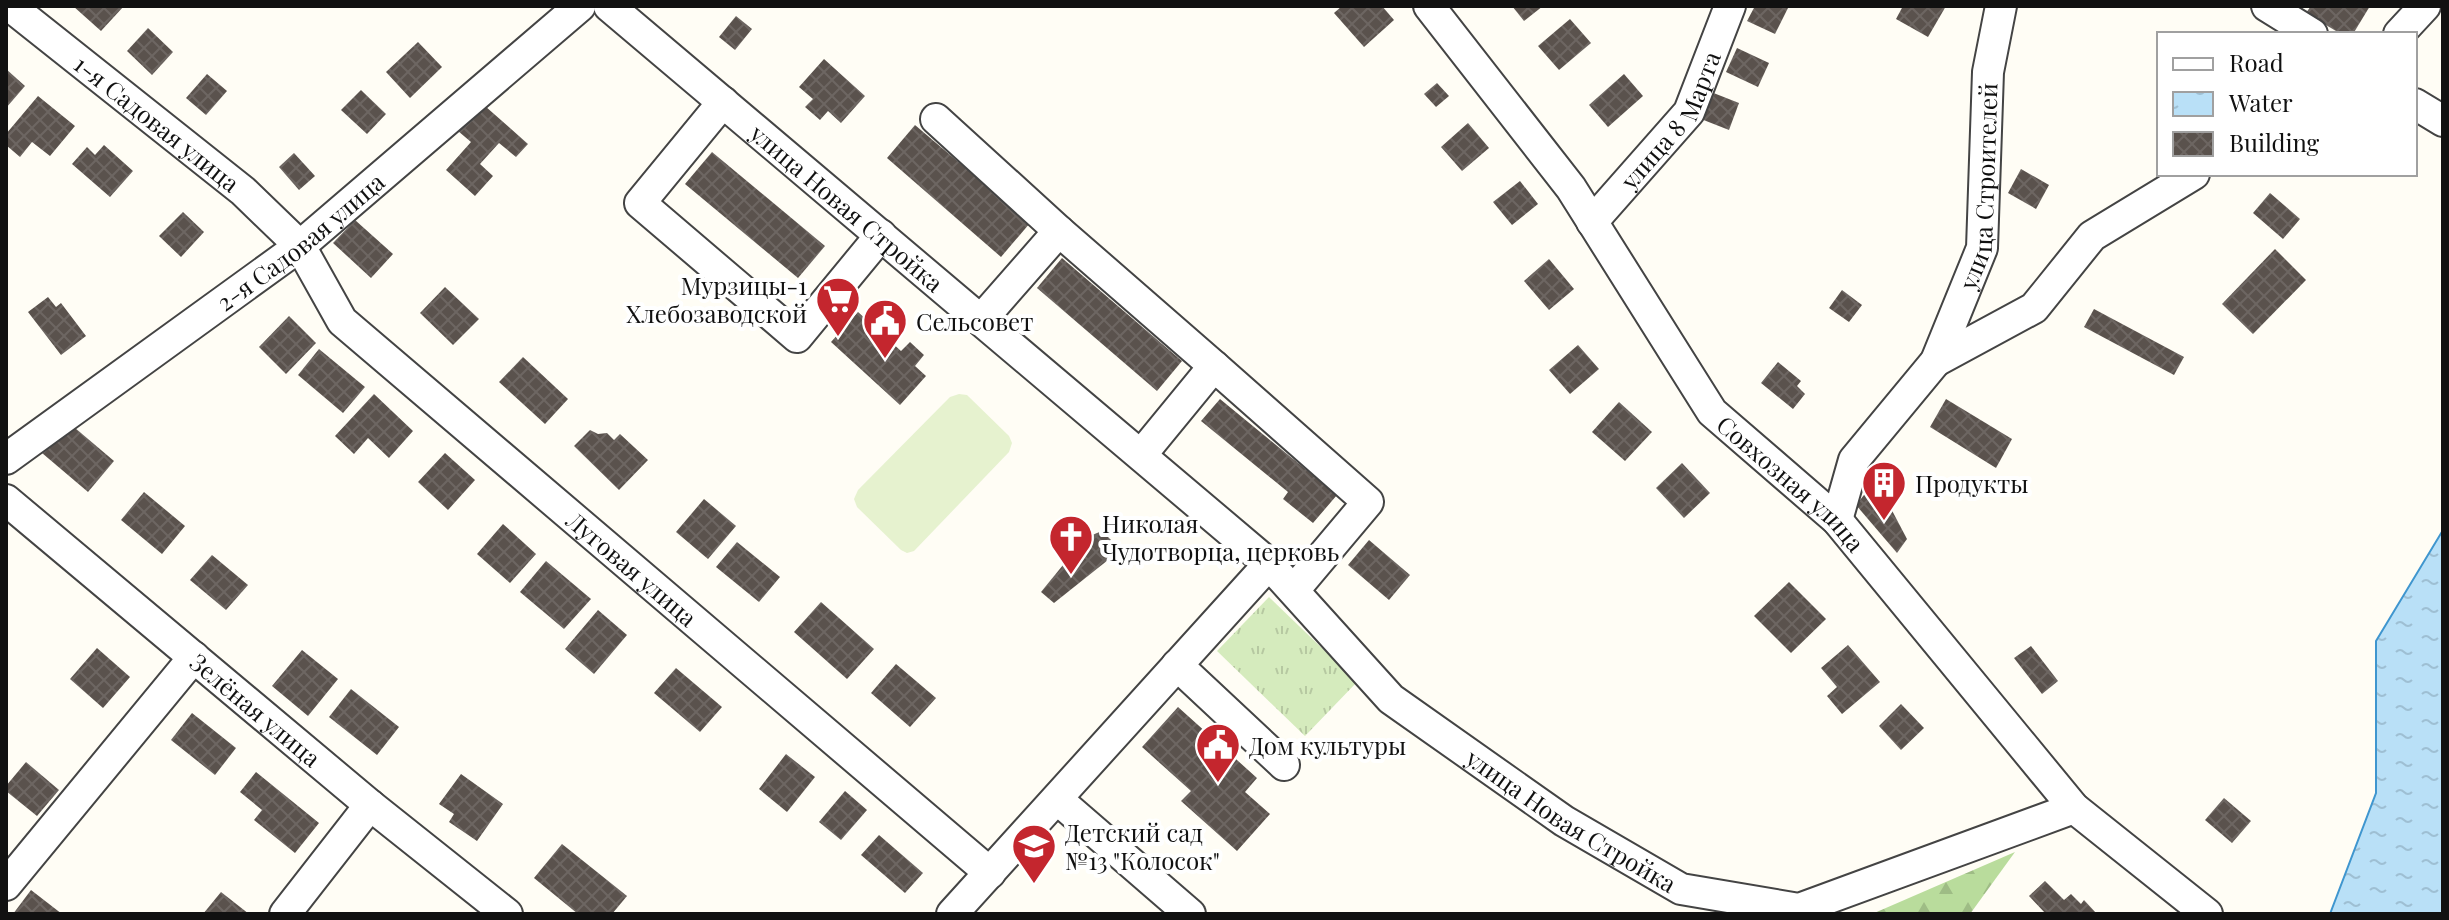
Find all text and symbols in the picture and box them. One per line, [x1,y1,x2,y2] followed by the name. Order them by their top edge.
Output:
[2157,32,2417,176] legend
[2229,46,2284,78] text: Road
[68,47,246,198] street label: 1-я Садовая улица
[1612,47,1727,196] street label: улица 8 Марта
[1951,82,2004,295] street label: улица Строителей
[2228,86,2293,118] text: Water
[743,116,951,298] street label: улица Новая Стройка
[2229,126,2320,158] text: Building
[210,165,391,317] street label: 2-я Садовая улица
[626,269,807,329] place label: Мурзицы-1 Хлебозаводской
[814,275,862,338] supermarket icon: Мурзицы-1 Хлебозаводской
[861,297,909,360] public building icon: Сельсовет
[916,305,1033,337] place label: Сельсовет
[1711,408,1872,558] street label: Совхозная улица
[1860,459,1908,522] building icon: Продукты
[1915,467,2028,499] place label: Продукты
[560,503,704,633] street label: Луговая улица
[1102,507,1339,567] place label: Николая Чудотворца, церковь
[1047,513,1095,576] church icon: Николая Чудотворца, церковь
[184,645,328,773] street label: Зелёная улица
[1194,721,1242,784] public building icon: Дом культуры
[1249,729,1406,761] place label: Дом культуры
[1460,741,1683,899] street label: улица Новая Стройка
[1065,816,1220,876] place label: Детский сад №13 "Колосок"
[1010,822,1058,885] school or university icon: Детский сад №13 "Колосок"

